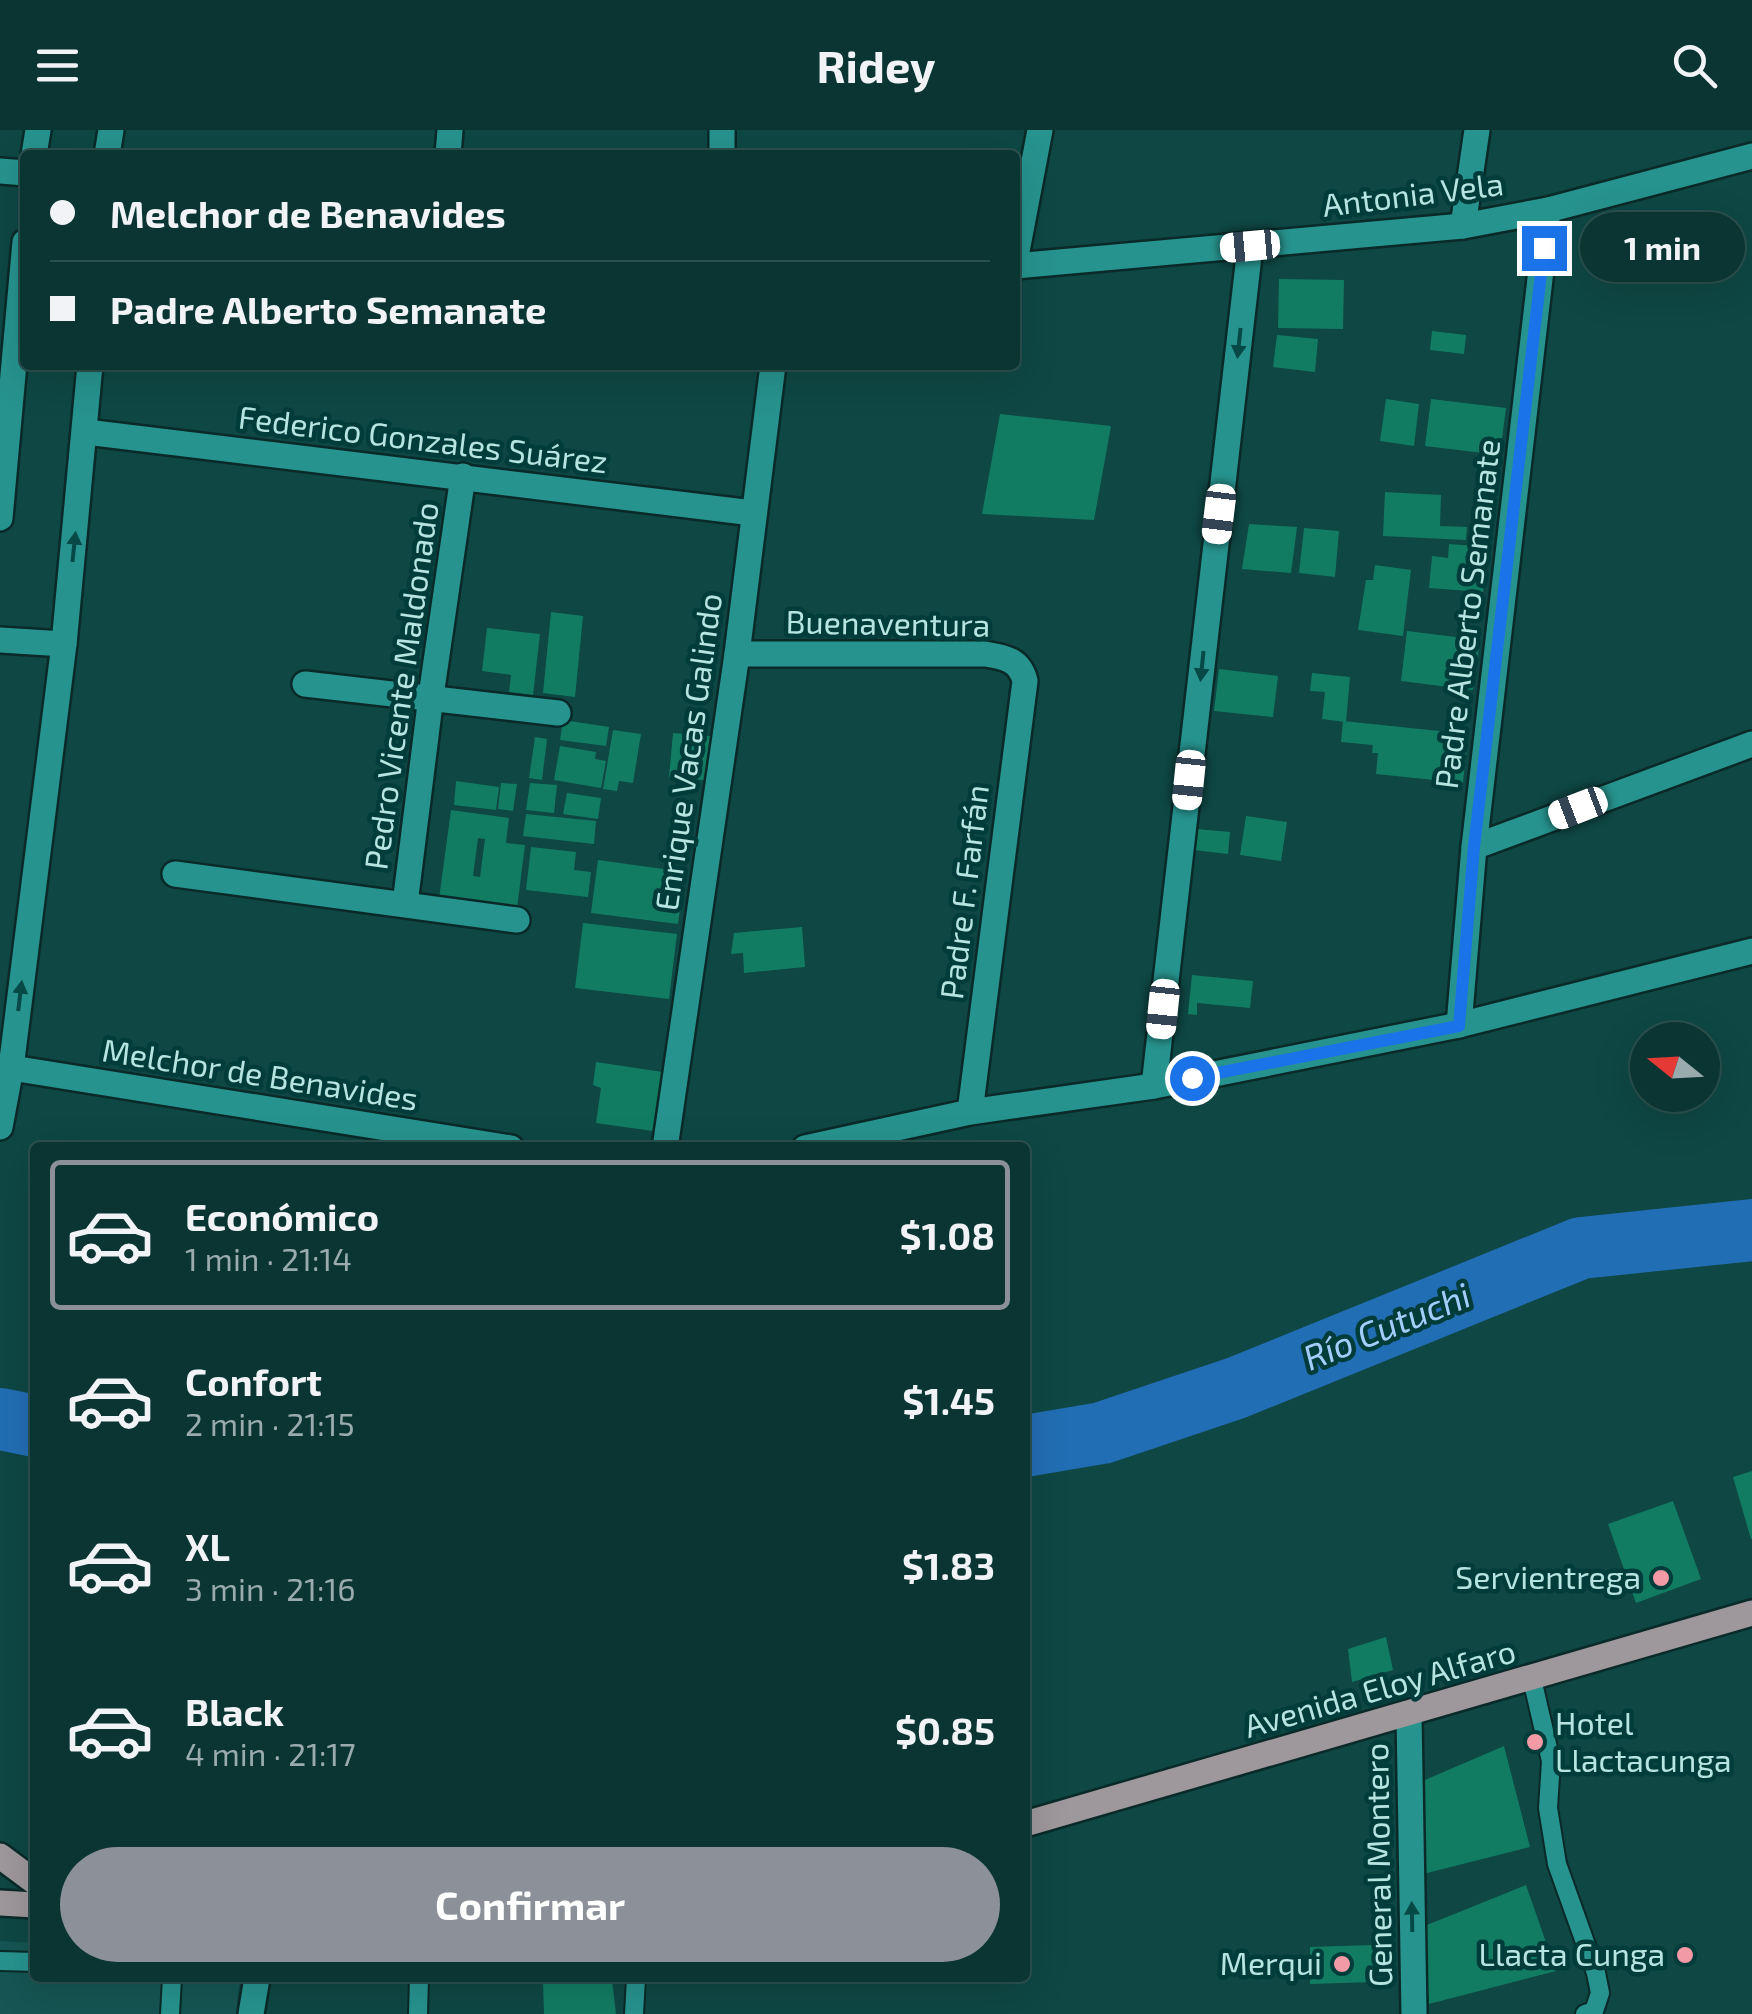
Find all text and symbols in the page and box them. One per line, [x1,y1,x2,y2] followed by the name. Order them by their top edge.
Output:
[30,38,85,93] icon: menu
[816,38,936,92] text: Ridey
[1667,38,1722,93] icon: search
[1320,163,1505,223] street label: Antonia Vela
[110,190,506,236] text: Melchor de Benavides
[1579,213,1744,283] callout: 1 min
[1522,226,1567,271] route end
[1219,228,1281,264] car
[1624,228,1701,266] text: 1 min
[110,286,546,332] text: Padre Alberto Semanate
[1231,328,1247,360] one-way arrow
[237,397,610,480] street label: Federico Gonzales Suárez
[1426,437,1506,791] street label: Padre Alberto Semanate
[1200,482,1238,546] car
[355,500,445,872] street label: Pedro Vicente Maldonado
[66,531,82,563] one-way arrow
[646,590,728,913] street label: Enrique Vacas Galindo
[785,601,991,643] street label: Buenaventura
[1194,651,1210,683] one-way arrow
[1171,749,1207,811] car
[931,782,995,1001] street label: Padre F. Farfán
[1545,783,1611,833] car
[1145,978,1181,1040] car
[12,980,28,1012] one-way arrow
[1630,1022,1720,1112] north arrow
[1630,1022,1720,1112] map controls
[100,1029,421,1117] street label: Melchor de Benavides
[1170,1056,1215,1101] route start
[65,1190,155,1280] icon: car
[185,1193,379,1239] text: Económico
[900,1212,995,1258] text: $1.08
[185,1239,352,1277] text: 1 min · 21:14
[1297,1273,1476,1378] water label: Río Cutuchi
[65,1355,155,1445] icon: car
[185,1358,322,1404] text: Confort
[902,1377,995,1423] text: $1.45
[185,1404,355,1442] text: 2 min · 21:15
[65,1520,155,1610] icon: car
[185,1523,230,1569] text: XL
[902,1542,995,1588] text: $1.83
[1455,1557,1641,1595] place label: Servientrega
[1650,1567,1672,1589] marker: Servientrega
[185,1569,356,1607] text: 3 min · 21:16
[1239,1630,1519,1744] street label: Avenida Eloy Alfaro
[65,1685,155,1775] icon: car
[185,1688,284,1734] text: Black
[1555,1703,1732,1778] place label: Hotel Llactacunga
[895,1707,995,1753] text: $0.85
[1524,1731,1546,1753] marker: Hotel Llactacunga
[185,1734,356,1772] text: 4 min · 21:17
[1356,1743,1398,1987] street label: General Montero
[60,1847,1000,1962] button: Confirmar
[1404,1900,1420,1932] one-way arrow
[1479,1934,1665,1972] place label: Llacta Cunga
[1220,1943,1322,1981] place label: Merqui
[1674,1944,1696,1966] marker: Llacta Cunga
[1331,1953,1353,1975] marker: Merqui

